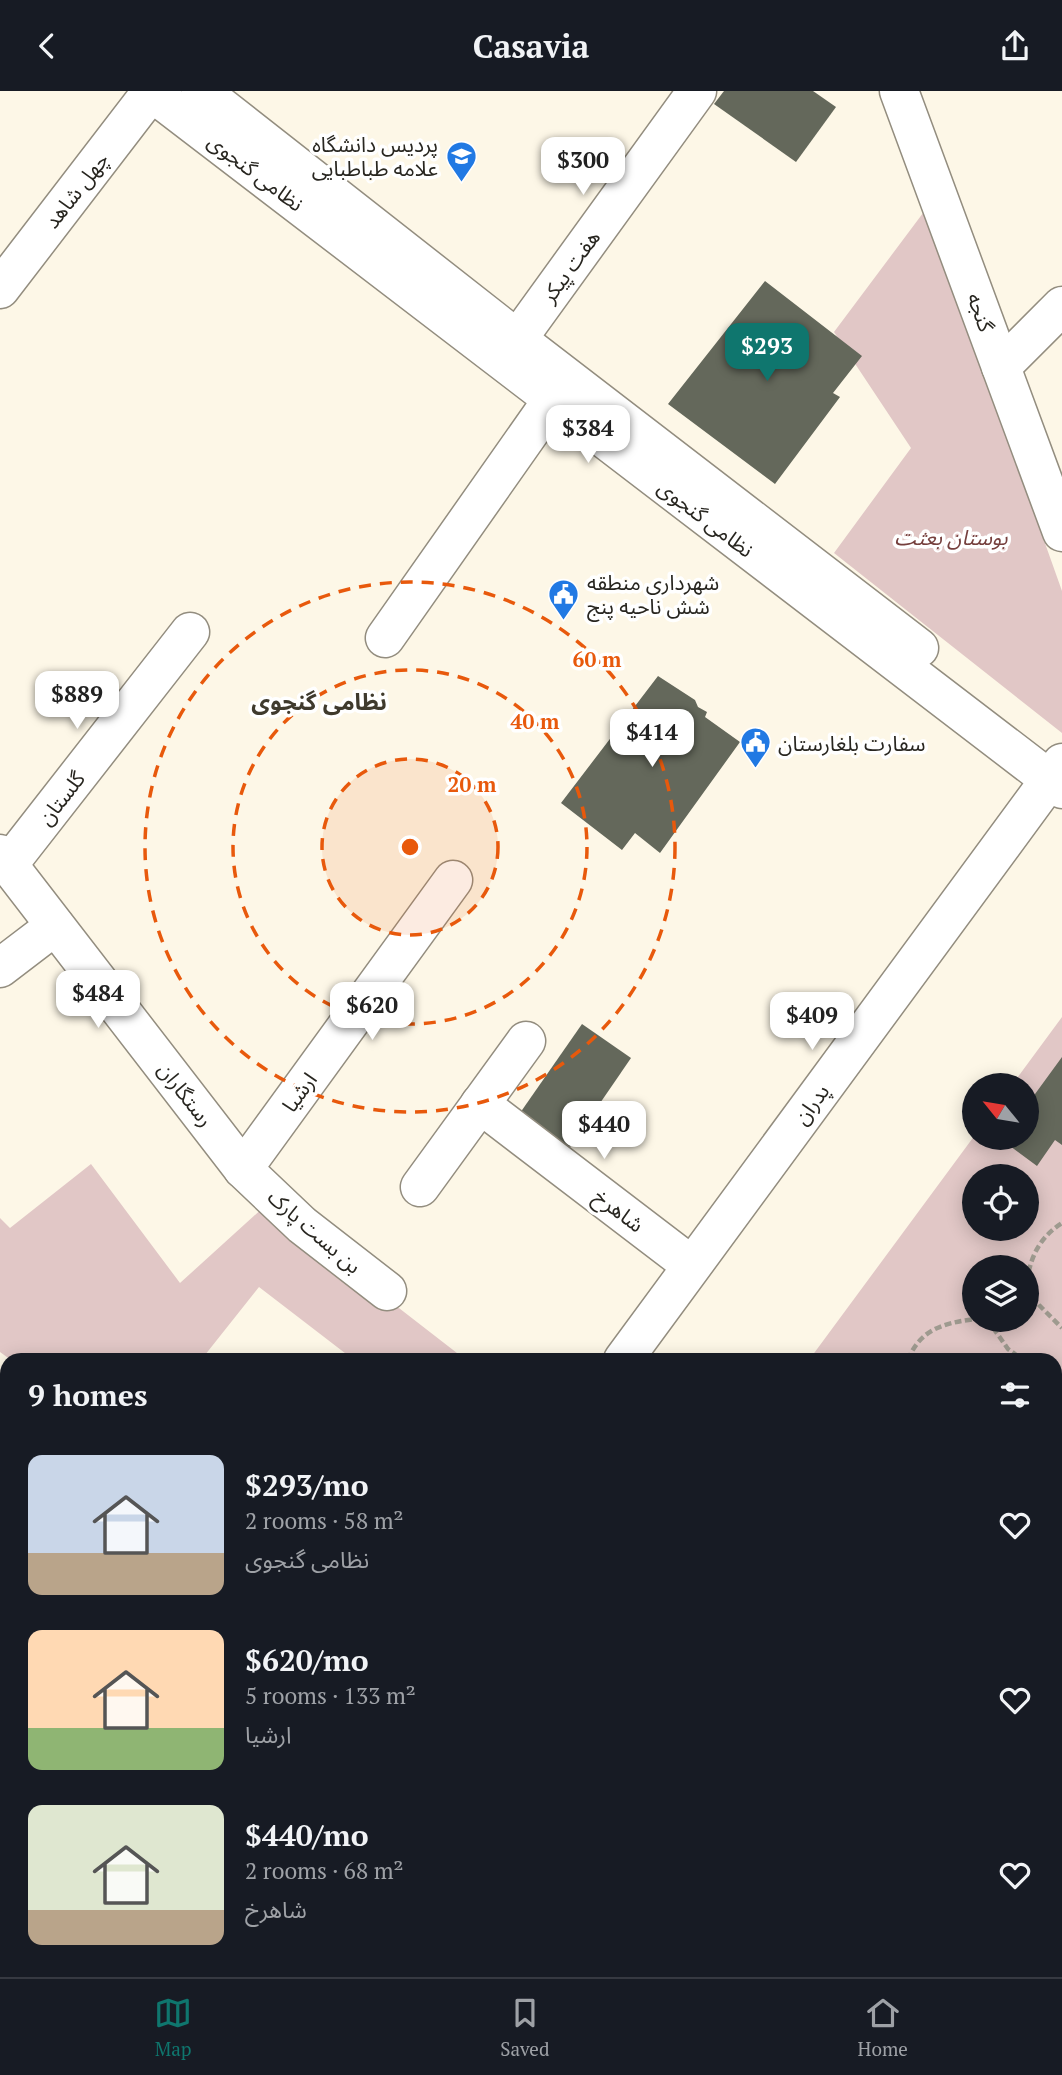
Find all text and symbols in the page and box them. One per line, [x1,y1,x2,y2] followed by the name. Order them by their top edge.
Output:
[473,25,589,67] text: Casavia
[28,27,66,65] icon: back
[996,27,1034,65] icon: share
[202,127,310,217] street label: نظامی گنجوی
[312,130,438,182] place label: پردیس دانشگاه علامه طباطبایی
[542,137,624,197] pin: $300
[444,139,478,183] school or university icon: پردیس دانشگاه علامه طباطبایی
[557,144,609,175] text: $300
[37,146,115,234] street label: چهل شاهد
[534,224,606,309] street label: هفت پیکر
[961,289,1001,336] street label: گنجه
[726,323,808,383] pin: $293
[741,330,793,361] text: $293
[547,405,629,465] pin: $384
[562,412,614,443] text: $384
[652,473,760,563] street label: نظامی گنجوی
[895,523,1008,551] park label: بوستان بعثت
[587,568,719,622] place label: شهرداری منطقه شش ناحیه پنج
[547,577,581,621] public building icon: شهرداری منطقه شش ناحیه پنج
[573,645,622,673] text: 60 m
[36,671,118,731] pin: $889
[51,678,103,709] text: $889
[251,686,387,717] district label: نظامی گنجوی
[511,707,560,735] text: 40 m
[611,709,693,769] pin: $414
[626,716,678,747] text: $414
[738,726,772,770] public building icon: سفارت بلغارستان
[778,729,926,757] place label: سفارت بلغارستان
[31,765,91,831] street label: گلستان
[448,770,497,798] text: 20 m
[398,835,422,859] centre of rings
[57,971,139,1030] pin: $484
[72,977,124,1008] text: $484
[331,983,413,1042] pin: $620
[346,989,398,1020] text: $620
[771,993,853,1052] pin: $409
[786,999,838,1030] text: $409
[152,1056,220,1132] street label: رستگاران
[275,1067,323,1117] street label: ارشیا
[962,1073,1040,1150] north arrow
[962,1073,1039,1332] map controls
[787,1078,835,1130] street label: پدران
[563,1101,645,1161] pin: $440
[578,1108,630,1139] text: $440
[962,1164,1039,1241] button: locate
[587,1182,650,1240] street label: شاهرخ
[262,1183,368,1280] street label: بن بست پارک
[962,1255,1039,1332] button: layers
[28,1375,147,1415] text: 9 homes
[996,1376,1034,1414] icon: filters
[245,1465,369,1505] text: $293/mo
[84,1483,168,1567] icon: home
[245,1505,404,1536] text: 2 rooms · 58 m²
[996,1506,1034,1544] icon: heart
[245,1544,369,1575] text: نظامی گنجوی
[245,1640,369,1680] text: $620/mo
[84,1658,168,1742] icon: home
[245,1680,416,1711] text: 5 rooms · 133 m²
[996,1681,1034,1719] icon: heart
[245,1719,292,1750] text: ارشیا
[245,1815,369,1855] text: $440/mo
[84,1833,168,1917] icon: home
[245,1855,404,1886] text: 2 rooms · 68 m²
[996,1856,1034,1894] icon: heart
[245,1894,307,1925] text: شاهرخ
[154,1994,192,2061] tab: Map
[500,1994,549,2061] tab: Saved
[858,1994,908,2061] tab: Home

